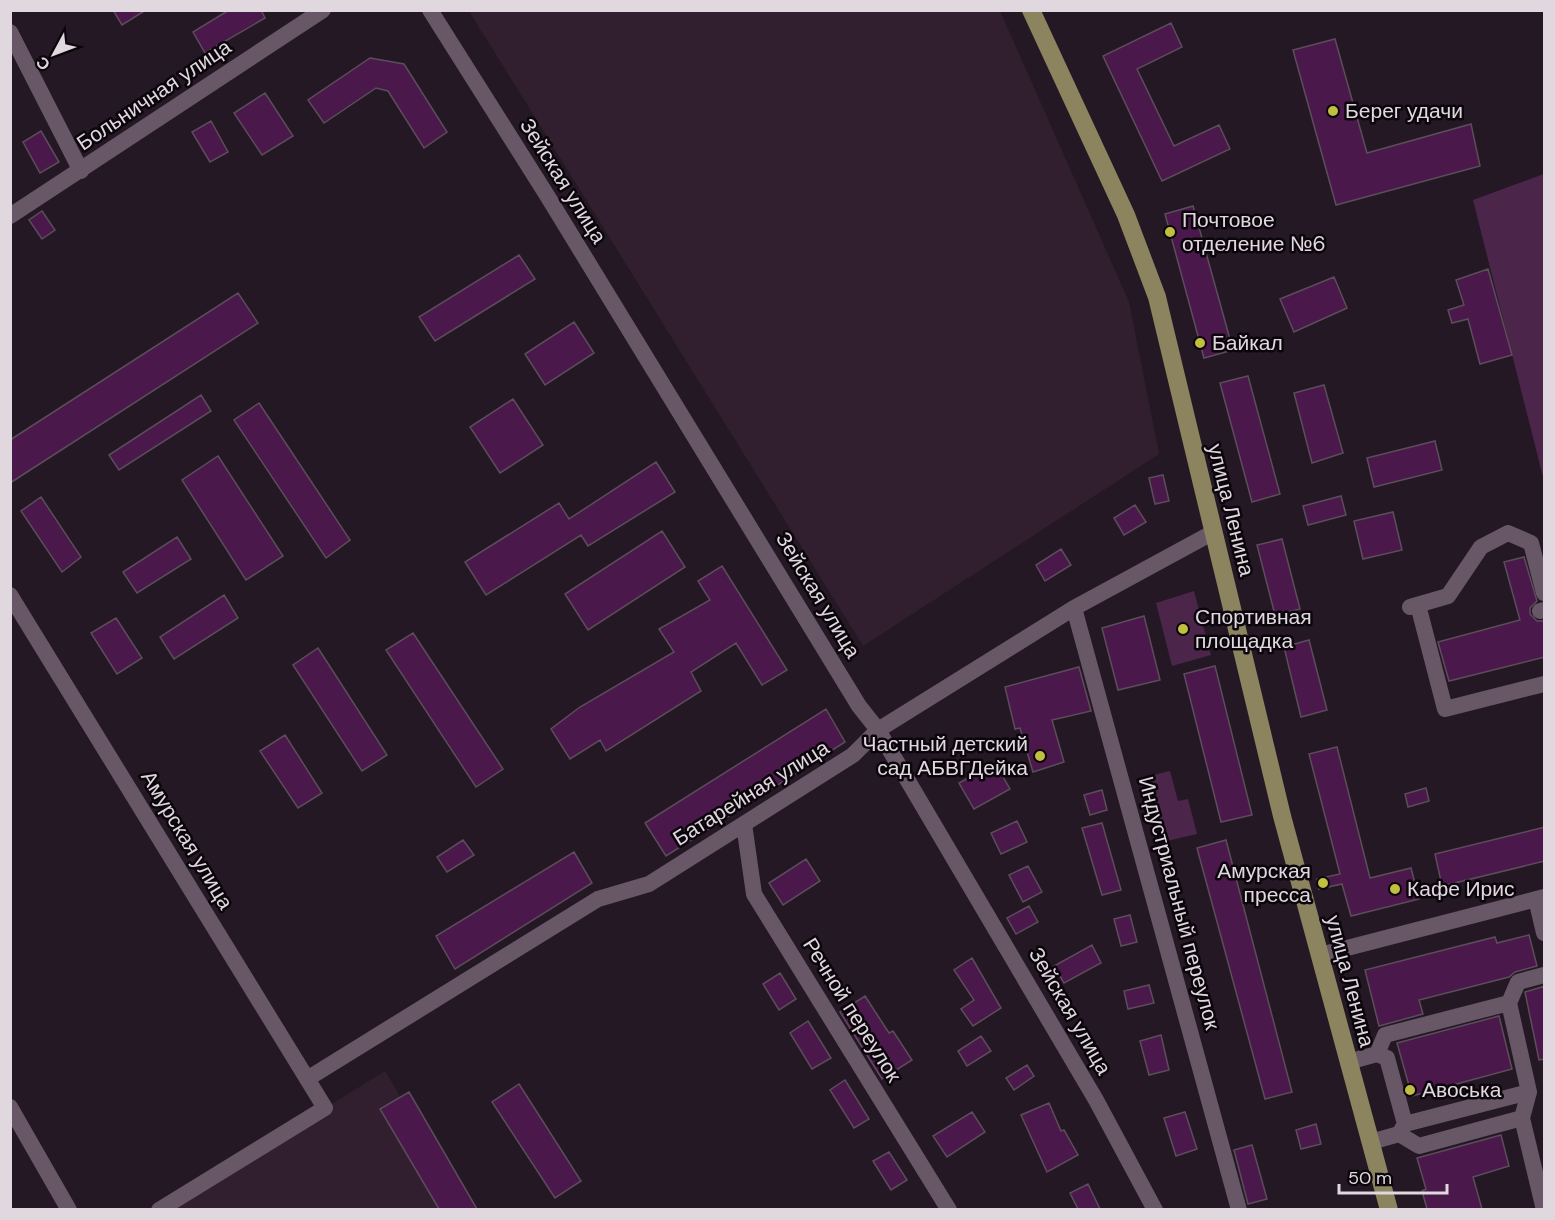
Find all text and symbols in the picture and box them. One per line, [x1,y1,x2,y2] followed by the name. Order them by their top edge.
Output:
[24,24,84,84] north arrow
[71,33,237,157] street label: Больничная улица
[31,52,55,75] text: С
[1345,97,1463,125] place label: Берег удачи
[1326,104,1340,118] marker: Берег удачи
[513,113,613,249] street label: Зейская улица
[1182,206,1326,258] place label: Почтовое отделение №6
[1163,225,1177,239] marker: Почтовое отделение №6
[1212,329,1283,357] place label: Байкал
[1193,336,1207,350] marker: Байкал
[1201,441,1261,579] street label: улица Ленина
[769,527,867,664] street label: Зейская улица
[1195,603,1312,655] place label: Спортивная площадка
[1176,622,1190,636] marker: Спортивная площадка
[862,730,1028,782] place label: Частный детский сад АБВГДейка
[668,734,835,852] street label: Батарейная улица
[1033,749,1047,763] marker: Частный детский сад АБВГДейка
[135,765,240,915] street label: Амурская улица
[1132,773,1227,1034] street label: Индустриальный переулок
[1217,857,1311,909] place label: Амурская пресса
[1407,875,1514,903] place label: Кафе Ирис
[1316,876,1330,890] marker: Амурская пресса
[1388,882,1402,896] marker: Кафе Ирис
[1319,912,1381,1050] street label: улица Ленина
[796,933,908,1088] street label: Речной переулок
[1022,942,1118,1080] street label: Зейская улица
[1422,1076,1502,1104] place label: Авоська
[1403,1083,1417,1097] marker: Авоська
[1339,1157,1447,1195] scale bar
[1348,1166,1392,1190] text: 50 m

